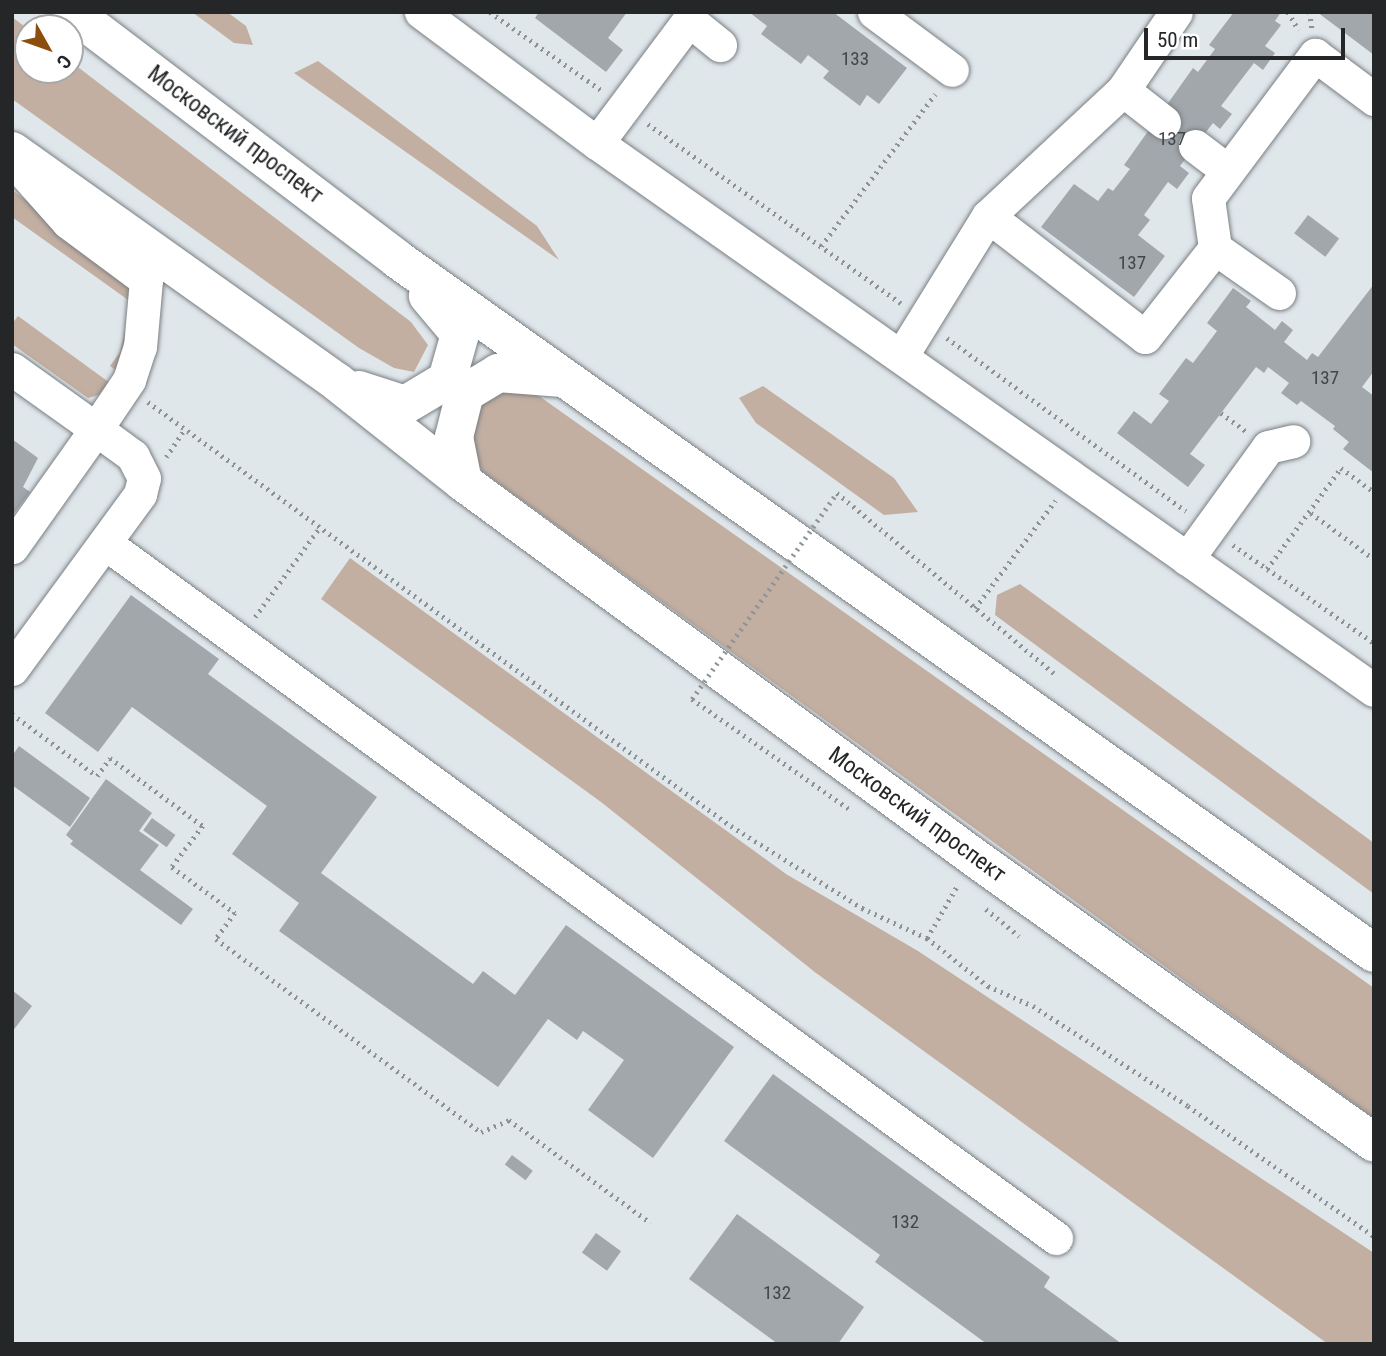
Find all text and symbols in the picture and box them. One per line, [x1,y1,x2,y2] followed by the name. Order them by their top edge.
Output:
[14,14,84,84] north arrow
[1148,14,1349,58] scale bar
[1157,28,1198,52] text: 50 m
[841,48,869,70] house number: 133
[52,50,76,73] text: С
[142,60,328,210] street label: Московский проспект
[1158,128,1186,150] house number: 137
[1118,252,1146,274] house number: 137
[1311,367,1339,389] house number: 137
[823,741,1011,889] street label: Московский проспект
[891,1211,919,1233] house number: 132
[763,1282,791,1304] house number: 132

